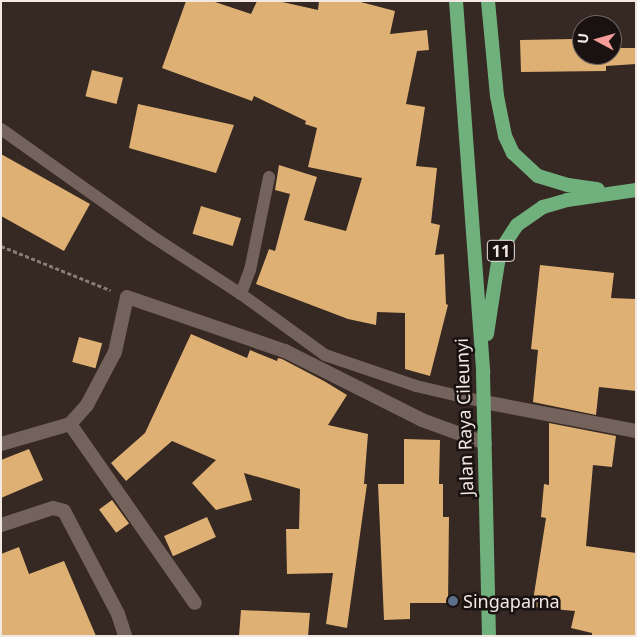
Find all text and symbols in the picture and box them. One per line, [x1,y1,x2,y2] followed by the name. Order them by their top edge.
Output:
[572,15,622,65] north arrow
[573,32,593,45] text: U
[486,238,516,264] road number: 11
[450,338,478,496] street label: Jalan Raya Cileunyi
[463,590,560,612] place label: Singaparna
[447,595,459,607] marker: Singaparna

